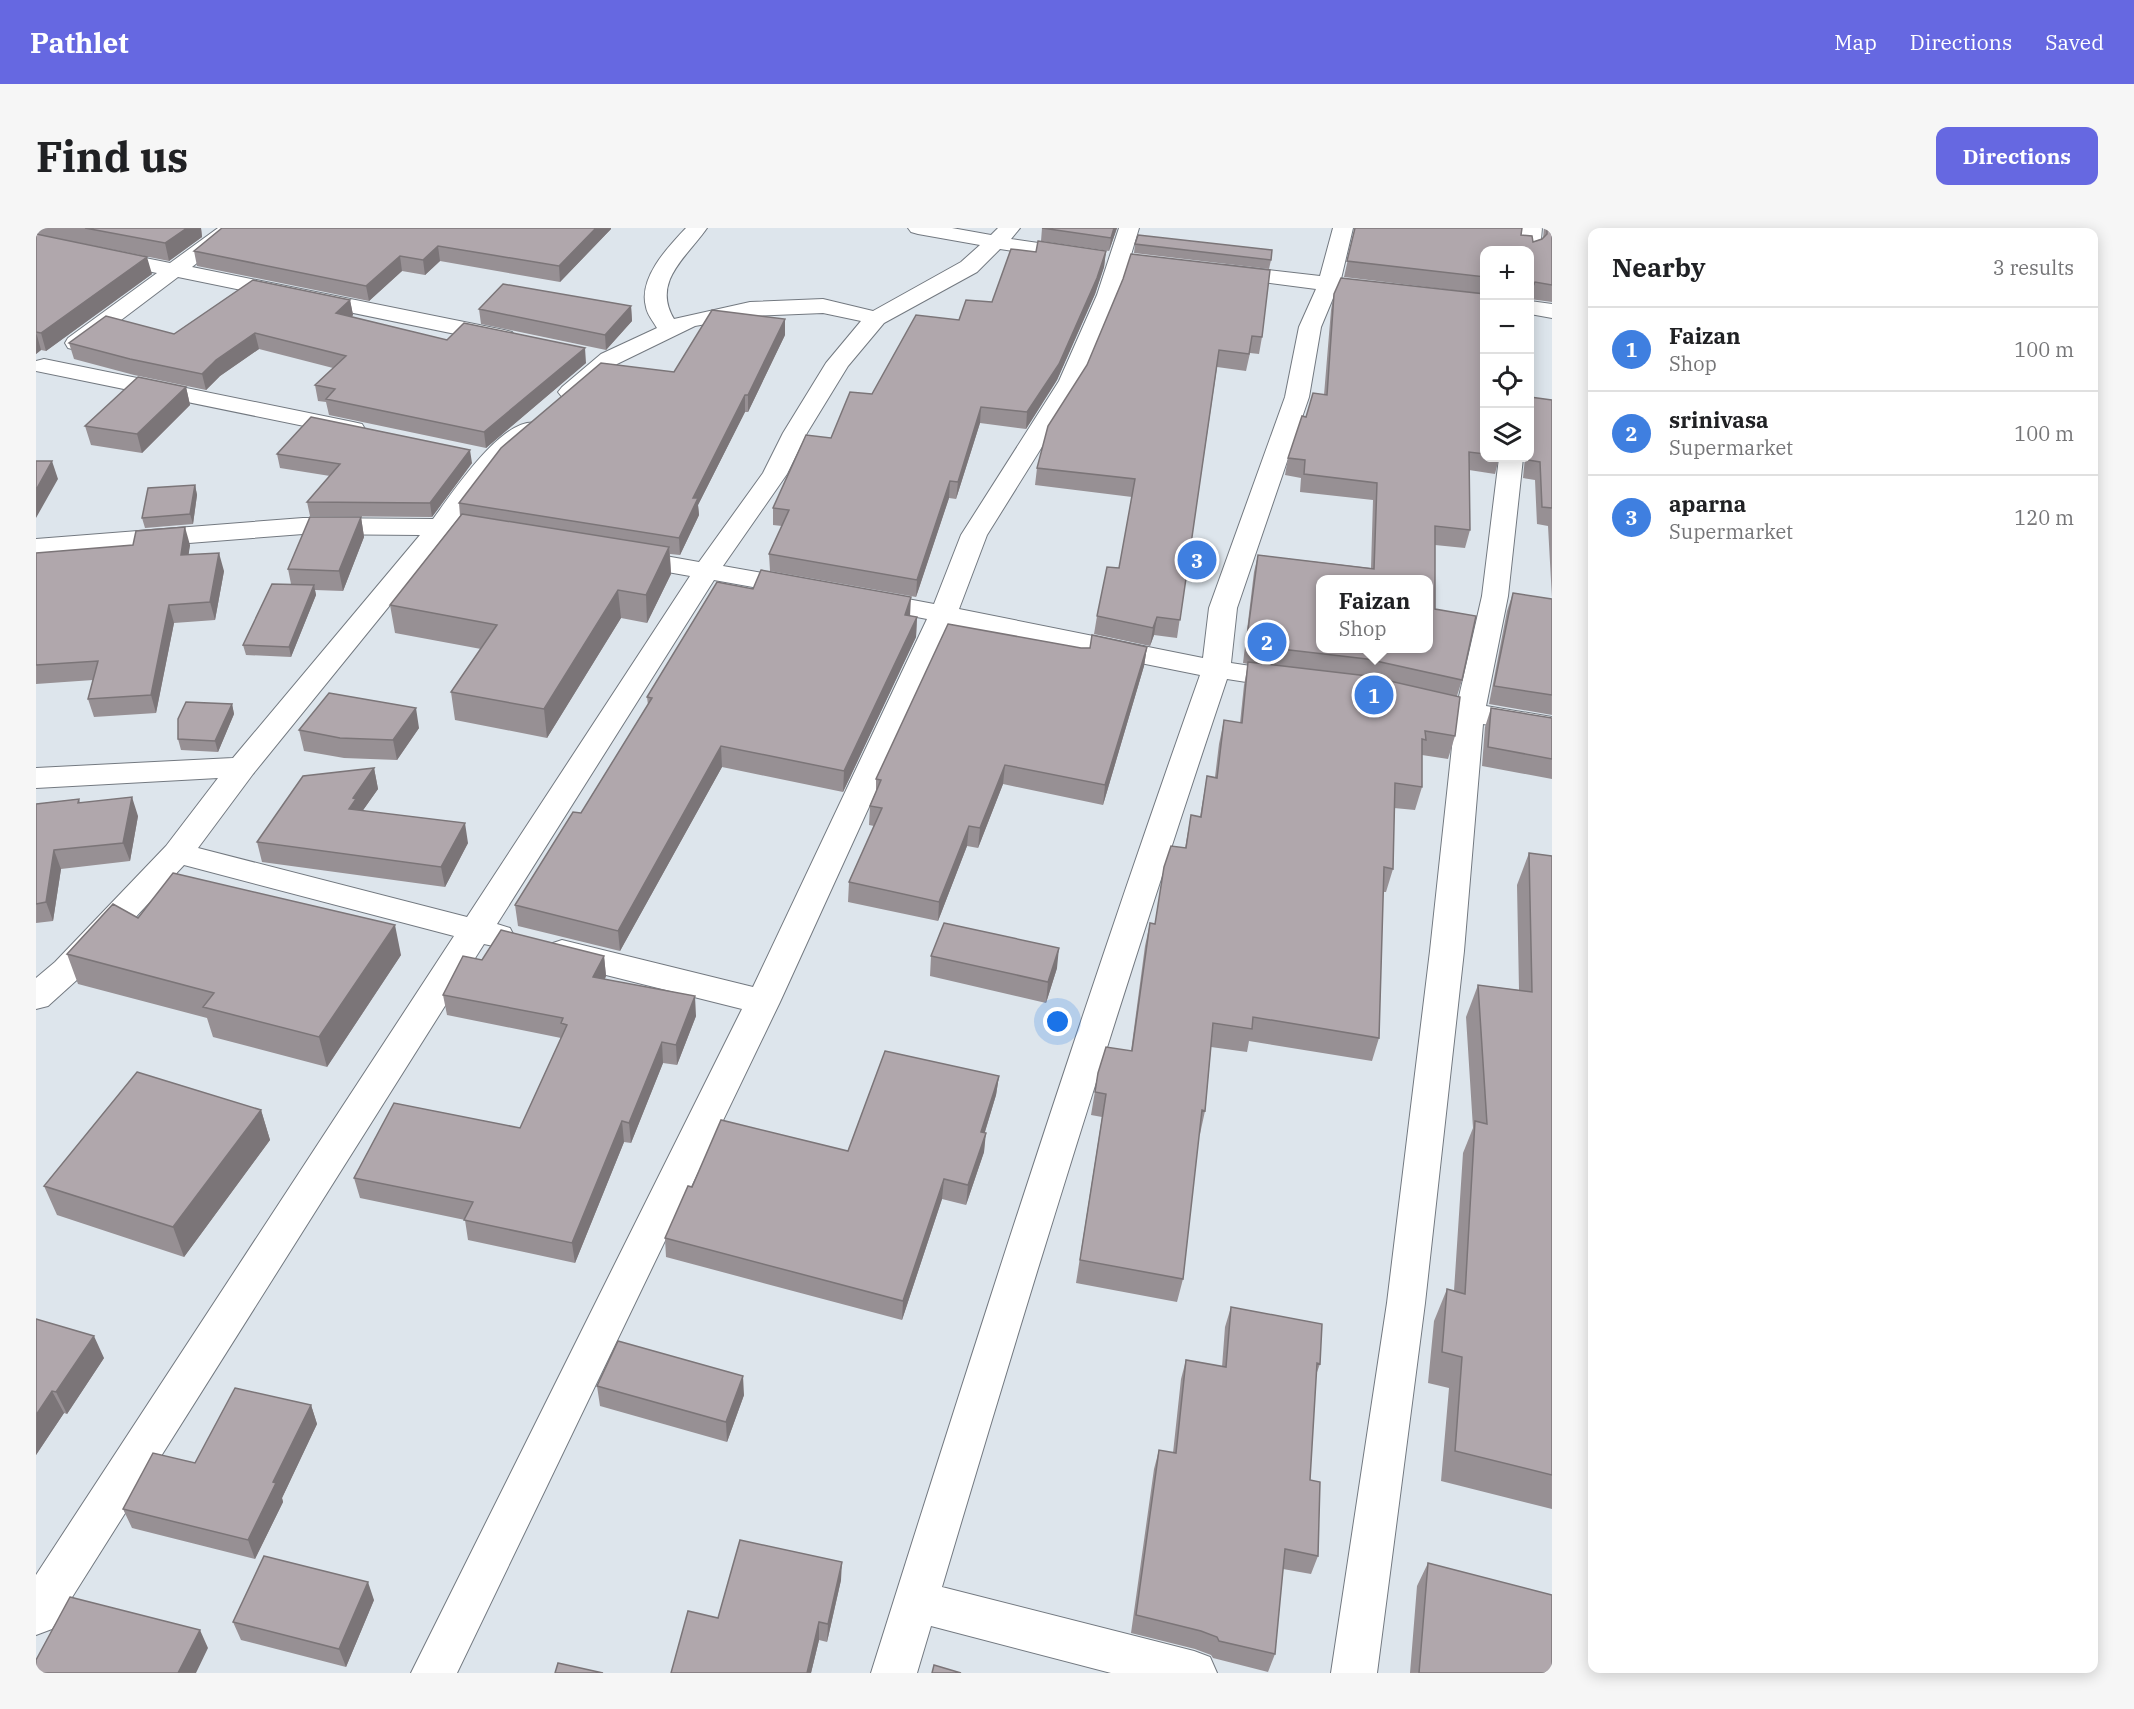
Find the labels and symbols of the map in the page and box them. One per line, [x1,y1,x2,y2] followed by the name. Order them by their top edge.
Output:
[1178,538,1216,582] pin: 3
[1248,620,1286,664] pin: 2
[1354,672,1394,718] pin: 1
[1043,1007,1072,1036] your location

